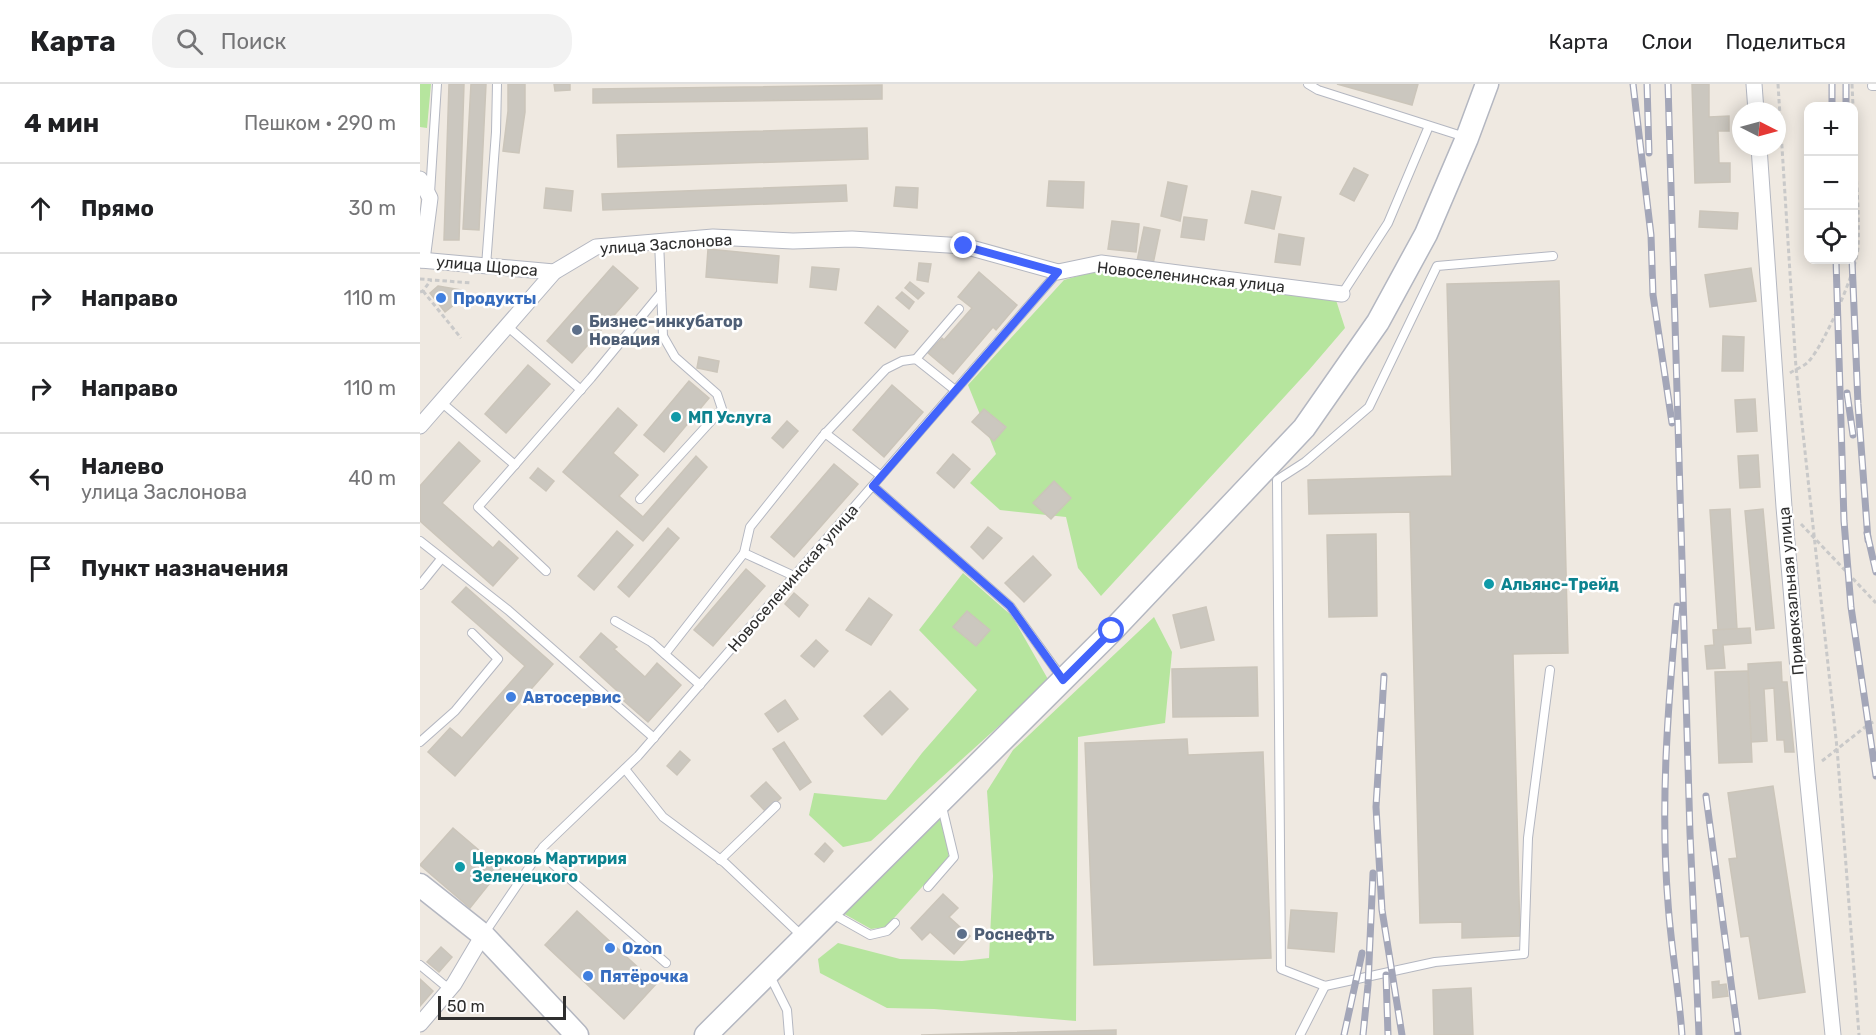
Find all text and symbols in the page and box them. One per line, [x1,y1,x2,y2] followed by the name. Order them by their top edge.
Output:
[152,14,572,68] search box
[30,25,116,58] text: Карта
[173,25,206,58] icon: search
[221,28,286,55] text: Поиск
[1548,29,1608,54] text: Карта
[1641,29,1692,54] text: Слои
[1725,29,1846,54] text: Поделиться
[1732,102,1786,156] north arrow
[1804,102,1858,264] map controls
[1804,102,1858,156] button: +
[24,108,99,139] text: 4 мин
[244,111,396,135] text: Пешком · 290 m
[1804,156,1858,210] button: −
[24,192,57,225] icon: ahead
[81,195,154,222] text: Прямо
[349,196,396,220] text: 30 m
[1804,210,1858,264] button: locate
[599,230,733,258] street label: улица Заслонова
[950,232,976,258] route end
[435,252,539,280] street label: улица Щорса
[1096,258,1286,296] street label: Новоселенинская улица
[24,282,57,315] icon: right
[81,285,178,312] text: Направо
[344,286,396,310] text: 110 m
[453,289,536,308] place label: Продукты
[434,291,448,305] marker: Продукты
[589,312,743,349] place label: Бизнес-инкубатор Новация
[570,323,584,337] marker: Бизнес-инкубатор Новация
[24,372,57,405] icon: right
[81,375,178,402] text: Направо
[344,376,396,400] text: 110 m
[688,408,771,427] place label: МП Услуга
[669,410,683,424] marker: МП Услуга
[81,453,164,480] text: Налево
[24,462,57,495] icon: left
[348,466,396,490] text: 40 m
[81,480,247,504] text: улица Заслонова
[724,500,862,656] street label: Новоселенинская улица
[1774,506,1808,676] street label: Привокзальная улица
[24,552,57,585] icon: arrive
[81,555,289,582] text: Пункт назначения
[1501,575,1619,594] place label: Альянс-Трейд
[1482,577,1496,591] marker: Альянс-Трейд
[1098,617,1124,643] route start
[523,688,621,707] place label: Автосервис
[504,690,518,704] marker: Автосервис
[472,849,627,886] place label: Церковь Мартирия Зеленецкого
[453,860,467,874] marker: Церковь Мартирия Зеленецкого
[974,925,1054,944] place label: Роснефть
[955,927,969,941] marker: Роснефть
[622,939,662,958] place label: Ozon
[603,941,617,955] marker: Ozon
[600,967,689,986] place label: Пятёрочка
[581,969,595,983] marker: Пятёрочка
[438,993,566,1020] scale bar
[447,997,485,1016] text: 50 m

